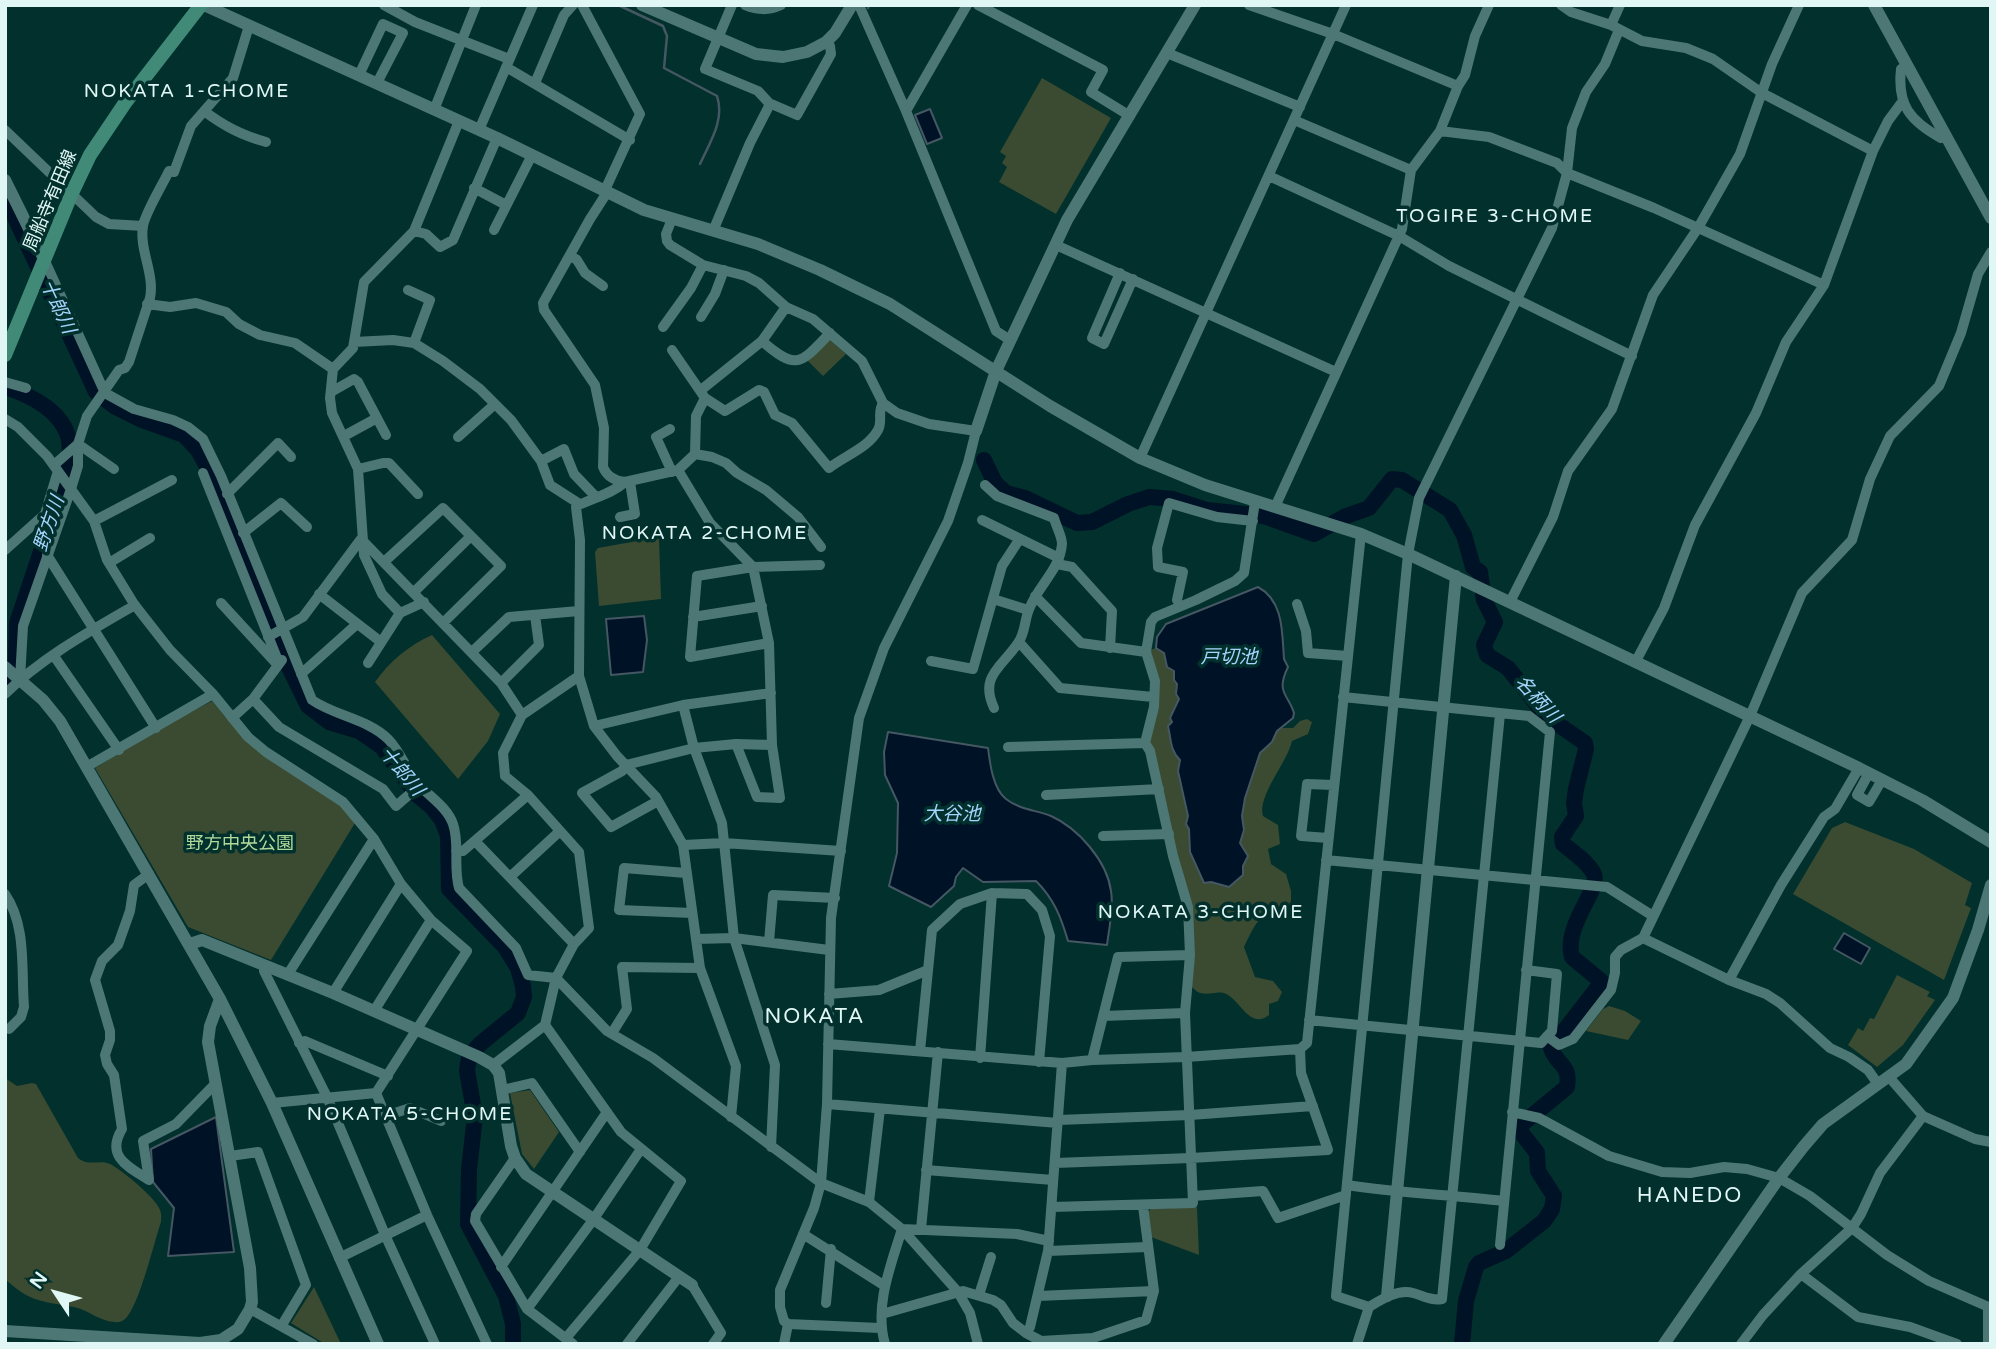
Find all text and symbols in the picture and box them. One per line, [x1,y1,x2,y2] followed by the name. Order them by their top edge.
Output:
[85,81,289,103] district label: NOKATA 1-CHOME
[20,147,82,255] street label: 周船寺有田線
[1398,206,1592,228] district label: TOGIRE 3-CHOME
[35,276,79,338] water label: 十郎川
[30,493,70,555] water label: 野方川
[603,523,807,545] district label: NOKATA 2-CHOME
[1201,647,1257,669] water label: 戸切池
[1509,671,1565,729] water label: 名柄川
[374,743,428,801] water label: 十郎川
[924,804,980,826] water label: 大谷池
[186,833,294,855] park label: 野方中央公園
[1099,902,1303,924] district label: NOKATA 3-CHOME
[765,1004,865,1030] district label: NOKATA
[308,1104,512,1126] district label: NOKATA 5-CHOME
[1637,1183,1743,1209] district label: HANEDO
[21,1258,91,1328] north arrow
[26,1268,52,1293] text: N

